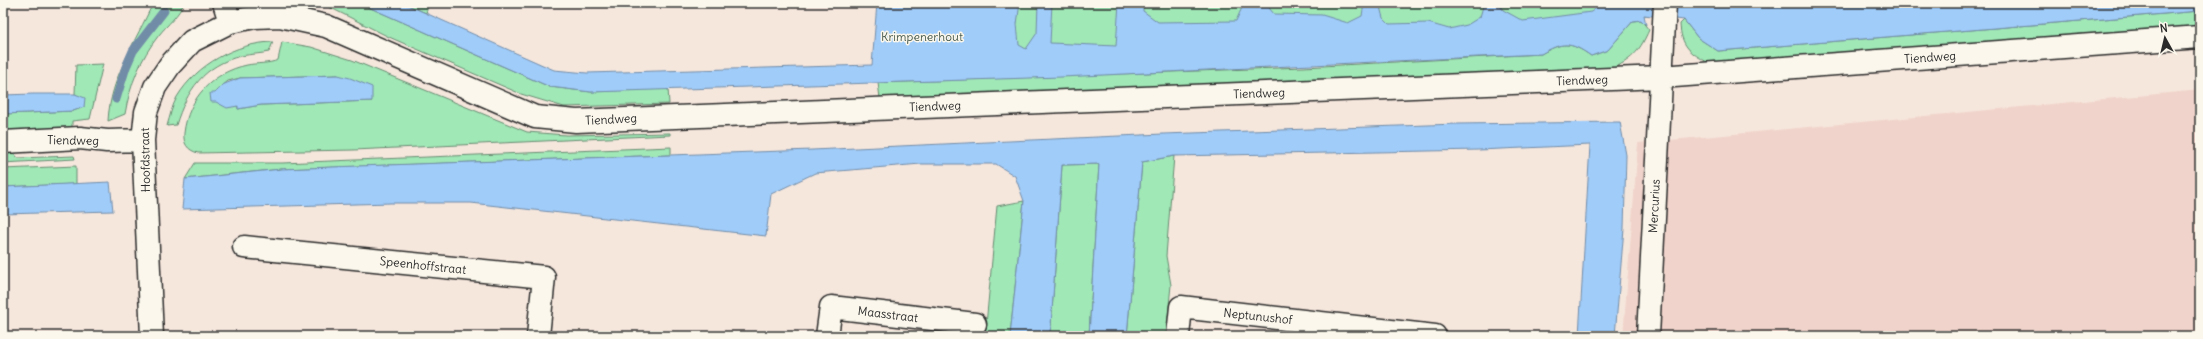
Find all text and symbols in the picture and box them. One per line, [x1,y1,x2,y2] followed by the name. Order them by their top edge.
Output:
[2145,18,2185,58] north arrow
[2159,21,2168,36] text: N
[881,29,963,44] park label: Krimpenerhout
[1904,48,1956,66] street label: Tiendweg
[1556,72,1608,88] street label: Tiendweg
[1233,85,1285,101] street label: Tiendweg
[909,98,961,114] street label: Tiendweg
[585,110,637,128] street label: Tiendweg
[137,127,153,193] street label: Hoofdstraat
[47,132,99,148] street label: Tiendweg
[1645,179,1663,233] street label: Mercurius
[379,253,467,277] street label: Speenhoffstraat
[857,303,919,325] street label: Maasstraat
[1223,305,1294,327] street label: Neptunushof

